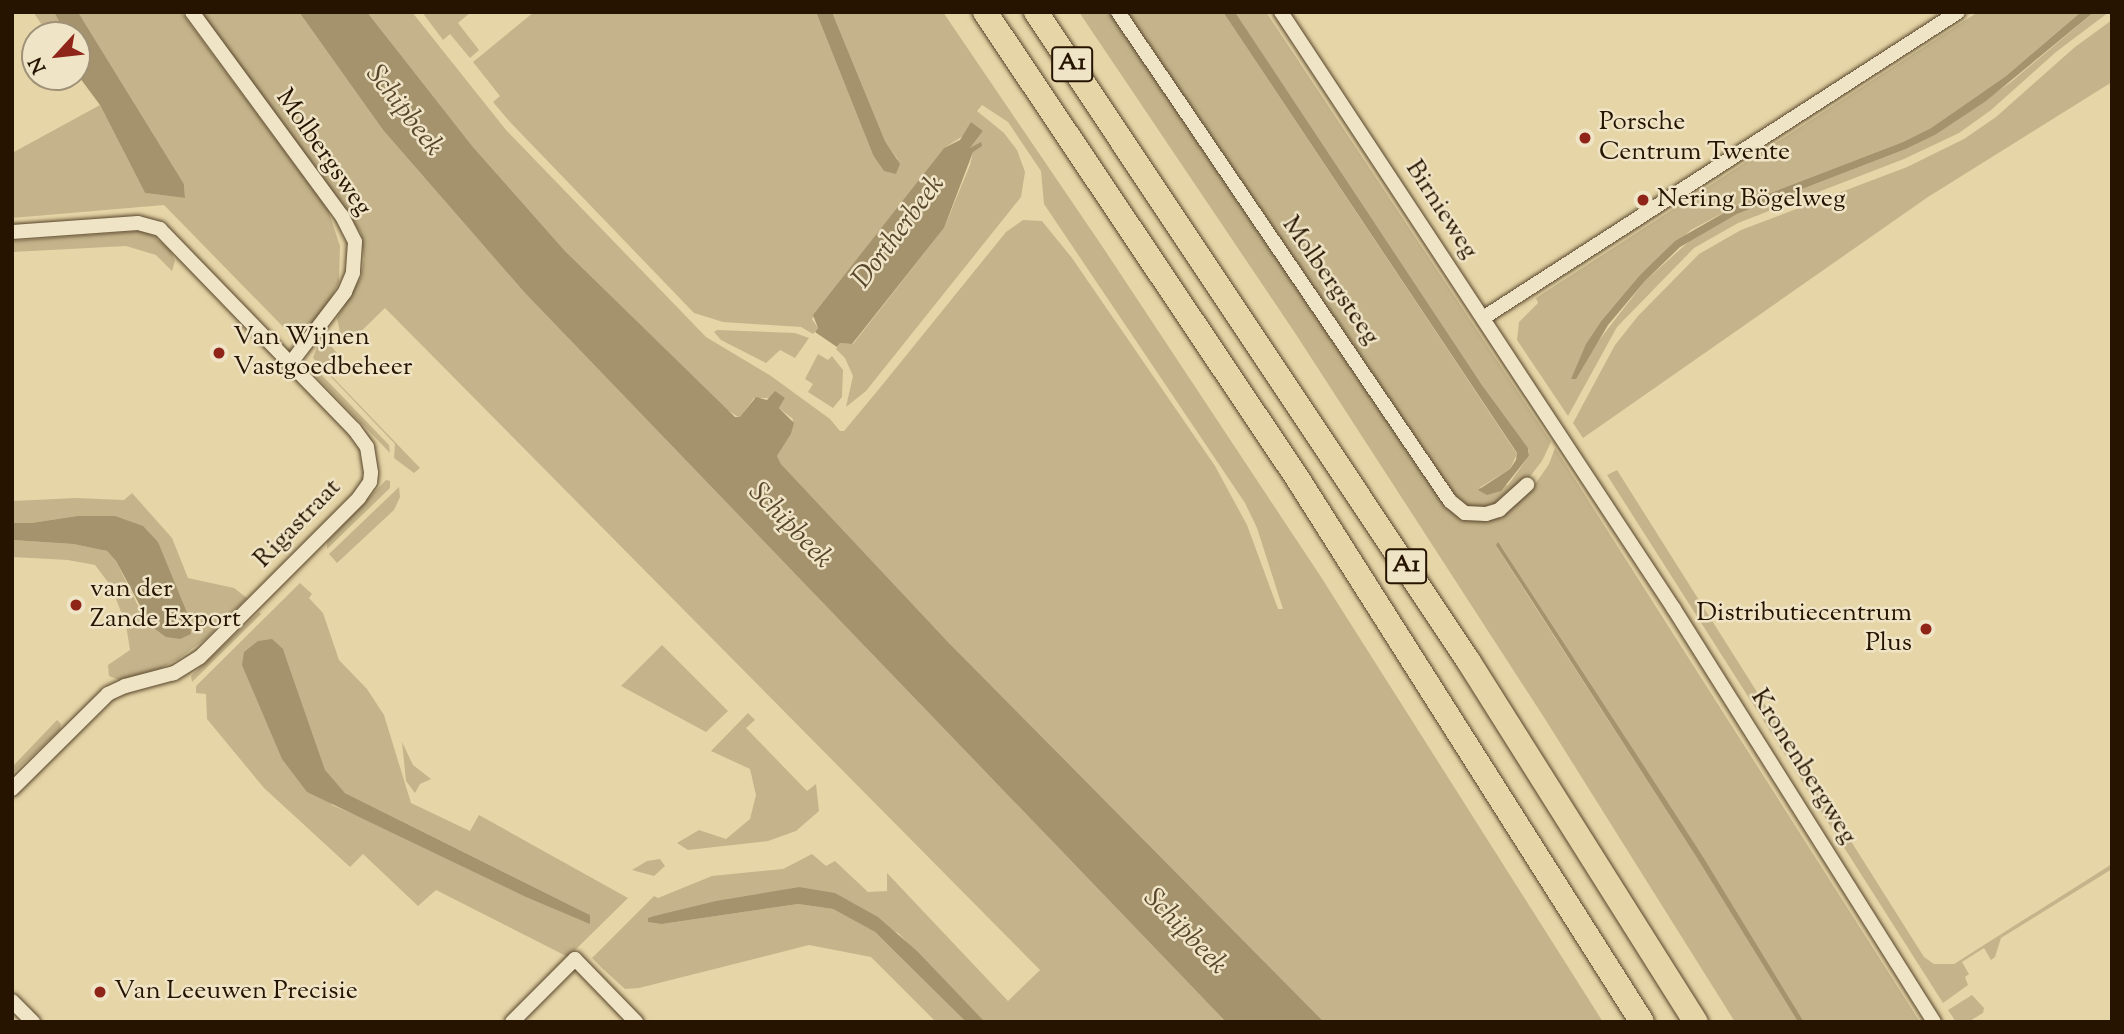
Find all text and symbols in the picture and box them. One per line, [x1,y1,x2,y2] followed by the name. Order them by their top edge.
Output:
[21,21,91,91] north arrow
[1051,43,1093,84] road number: A1
[23,52,54,78] text: N
[358,59,450,163] water label: Schipbeek
[268,84,378,222] street label: Molbergsweg
[1599,107,1790,168] place label: Porsche Centrum Twente
[1577,130,1593,146] marker: Porsche Centrum Twente
[1398,155,1484,265] street label: Birnieweg
[846,169,952,295] water label: Dortherbeek
[1657,184,1846,216] place label: Nering Bögelweg
[1635,192,1651,208] marker: Nering Bögelweg
[1274,211,1386,351] street label: Molbergsteeg
[233,322,413,384] place label: Van Wijnen Vastgoedbeheer
[211,345,227,361] marker: Van Wijnen Vastgoedbeheer
[248,473,348,575] street label: Rigastraat
[741,476,839,576] water label: Schipbeek
[1385,546,1427,586] road number: A1
[90,574,241,636] place label: van der Zande Export
[68,597,84,613] marker: van der Zande Export
[1696,598,1912,660] place label: Distributiecentrum Plus
[1918,621,1934,637] marker: Distributiecentrum Plus
[1743,684,1863,850] street label: Kronenbergweg
[1136,882,1234,982] water label: Schipbeek
[114,976,358,1008] place label: Van Leeuwen Precisie
[92,984,108,1000] marker: Van Leeuwen Precisie

